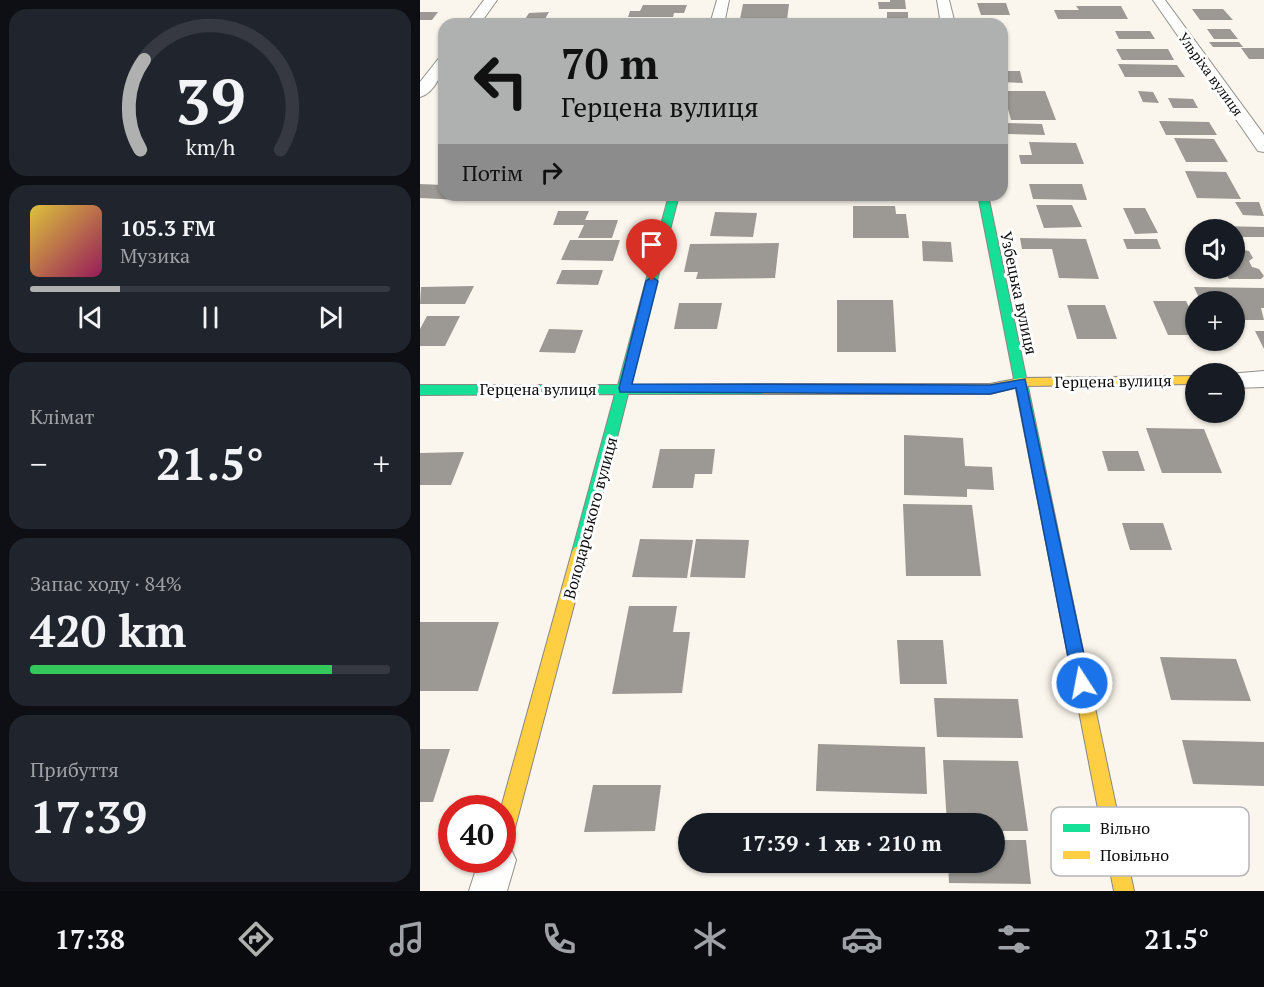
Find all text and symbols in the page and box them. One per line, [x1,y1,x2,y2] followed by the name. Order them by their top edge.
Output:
[1174,28,1248,120] street label: Ульріха вулиця
[561,35,659,91] text: 70 m
[462,42,540,120] icon: left
[175,59,245,142] text: 39
[561,89,758,125] text: Герцена вулиця
[185,133,235,161] text: km/h
[535,156,568,189] icon: right
[462,158,523,187] text: Потім
[120,213,215,242] text: 105.3 FM
[626,219,677,281] pin
[1185,219,1245,423] map controls
[1185,219,1245,279] button: sound
[635,228,668,261] icon: arrive
[995,229,1043,357] street label: Узбецька вулиця
[120,242,190,269] text: Музика
[1185,291,1245,351] button: +
[74,301,107,334] icon: previous
[194,301,227,334] icon: pause
[314,301,347,334] icon: next
[1185,363,1245,423] button: −
[1054,369,1172,393] street label: Герцена вулиця
[479,378,597,400] street label: Герцена вулиця
[30,403,95,430] text: Клімат
[156,433,264,493] text: 21.5°
[558,434,622,602] street label: Володарського вулиця
[30,442,48,485] text: −
[372,442,390,485] text: +
[30,570,182,597] text: Запас ходу · 84%
[30,600,186,660] text: 420 km
[1050,651,1114,715] position arrow
[30,756,119,783] text: Прибуття
[30,786,147,846] text: 17:39
[438,795,516,873] speed limit sign: 40
[1051,807,1249,876] legend
[1100,817,1150,839] text: Вільно
[741,828,942,857] text: 17:39 · 1 хв · 210 m
[1100,844,1169,866] text: Повільно
[235,918,277,960] icon: directions
[386,918,428,960] icon: music
[538,918,580,960] icon: phone
[689,918,731,960] icon: climate
[841,918,883,960] icon: car
[993,918,1035,960] icon: filters
[55,921,125,957] text: 17:38
[1144,921,1209,957] text: 21.5°

